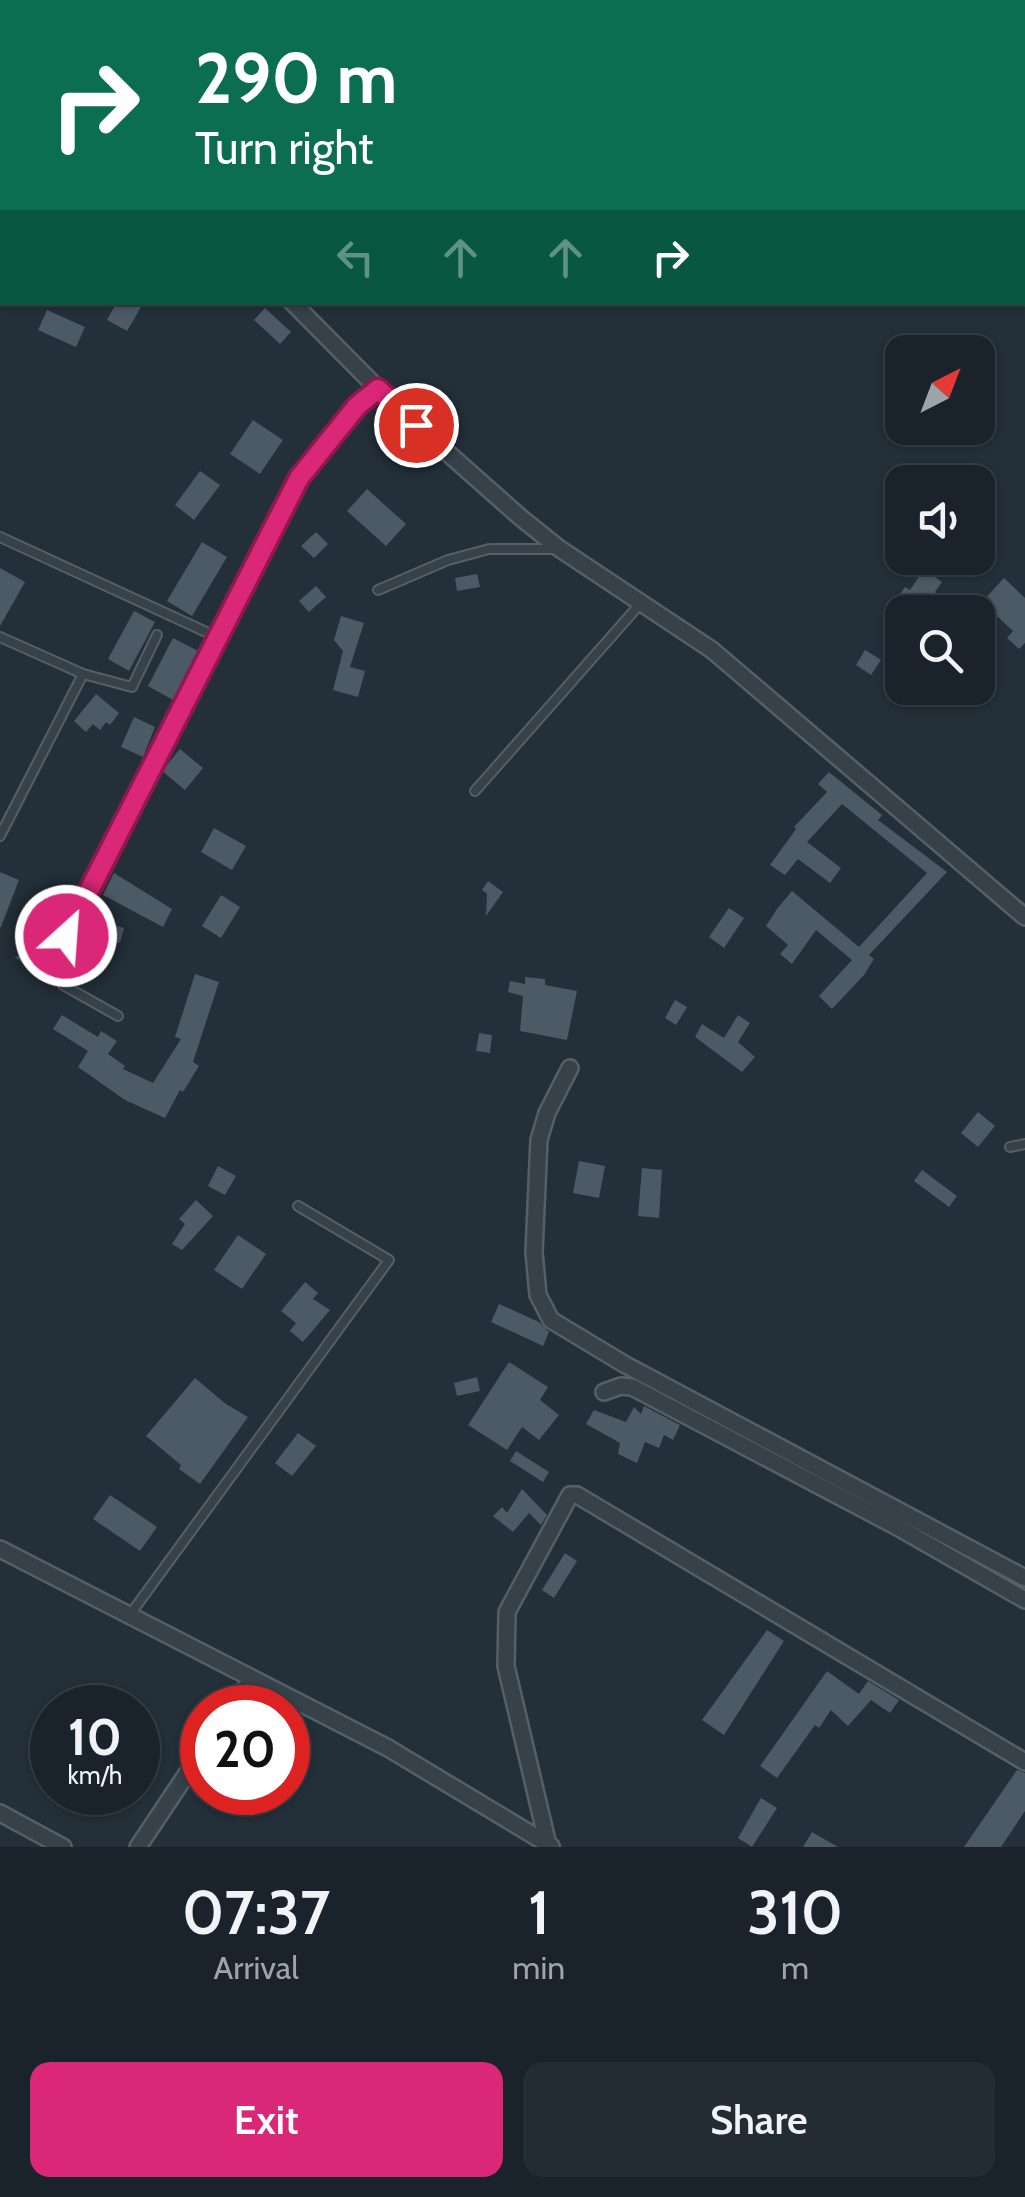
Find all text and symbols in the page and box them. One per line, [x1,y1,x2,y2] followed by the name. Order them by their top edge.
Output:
[195,35,397,121] text: 290 m
[30,40,160,170] icon: right
[195,121,374,175] text: Turn right
[328,230,383,285] icon: left
[433,230,488,285] icon: ahead
[538,230,593,285] icon: ahead
[643,230,698,285] icon: right
[885,335,995,445] north arrow
[885,335,995,705] map controls
[374,383,459,468] pin
[389,398,444,453] icon: arrive
[885,465,995,575] button: sound
[885,595,995,705] button: search
[14,884,118,988] position arrow
[180,1685,310,1815] speed limit sign: 20
[68,1707,122,1768] text: 10
[68,1760,122,1790] text: km/h
[182,1876,330,1949] text: 07:37
[528,1876,549,1949] text: 1
[747,1876,843,1949] text: 310
[214,1948,299,1987] text: Arrival
[512,1948,565,1987] text: min
[781,1948,809,1987] text: m
[30,2062,503,2177] button: Exit
[523,2062,995,2177] button: Share

